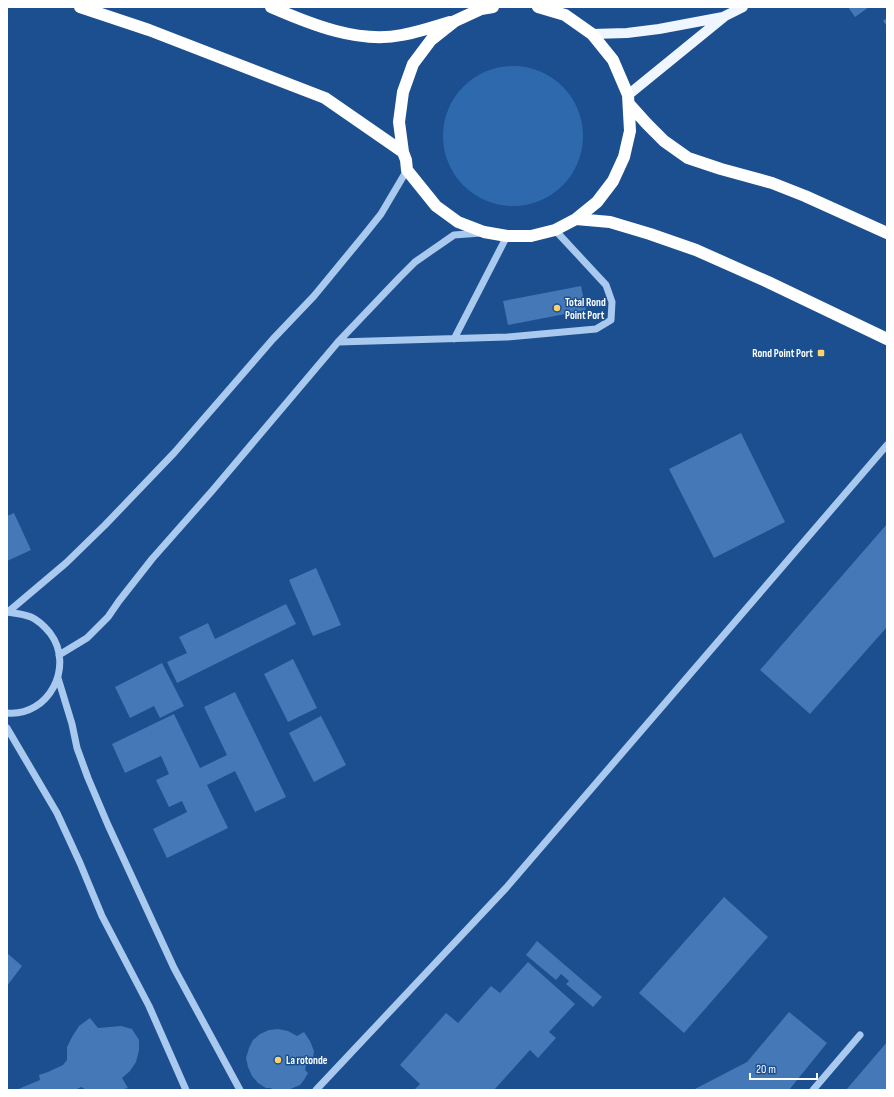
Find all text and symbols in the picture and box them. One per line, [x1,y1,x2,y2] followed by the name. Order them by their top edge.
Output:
[565,296,606,322] place label: Total Rond Point Port
[552,303,562,313] marker: Total Rond Point Port
[752,347,813,360] place label: Rond Point Port
[816,348,826,358] marker: Rond Point Port
[286,1054,328,1067] place label: La rotonde
[273,1055,283,1065] marker: La rotonde
[750,1055,817,1081] scale bar
[756,1062,776,1077] text: 20 m

